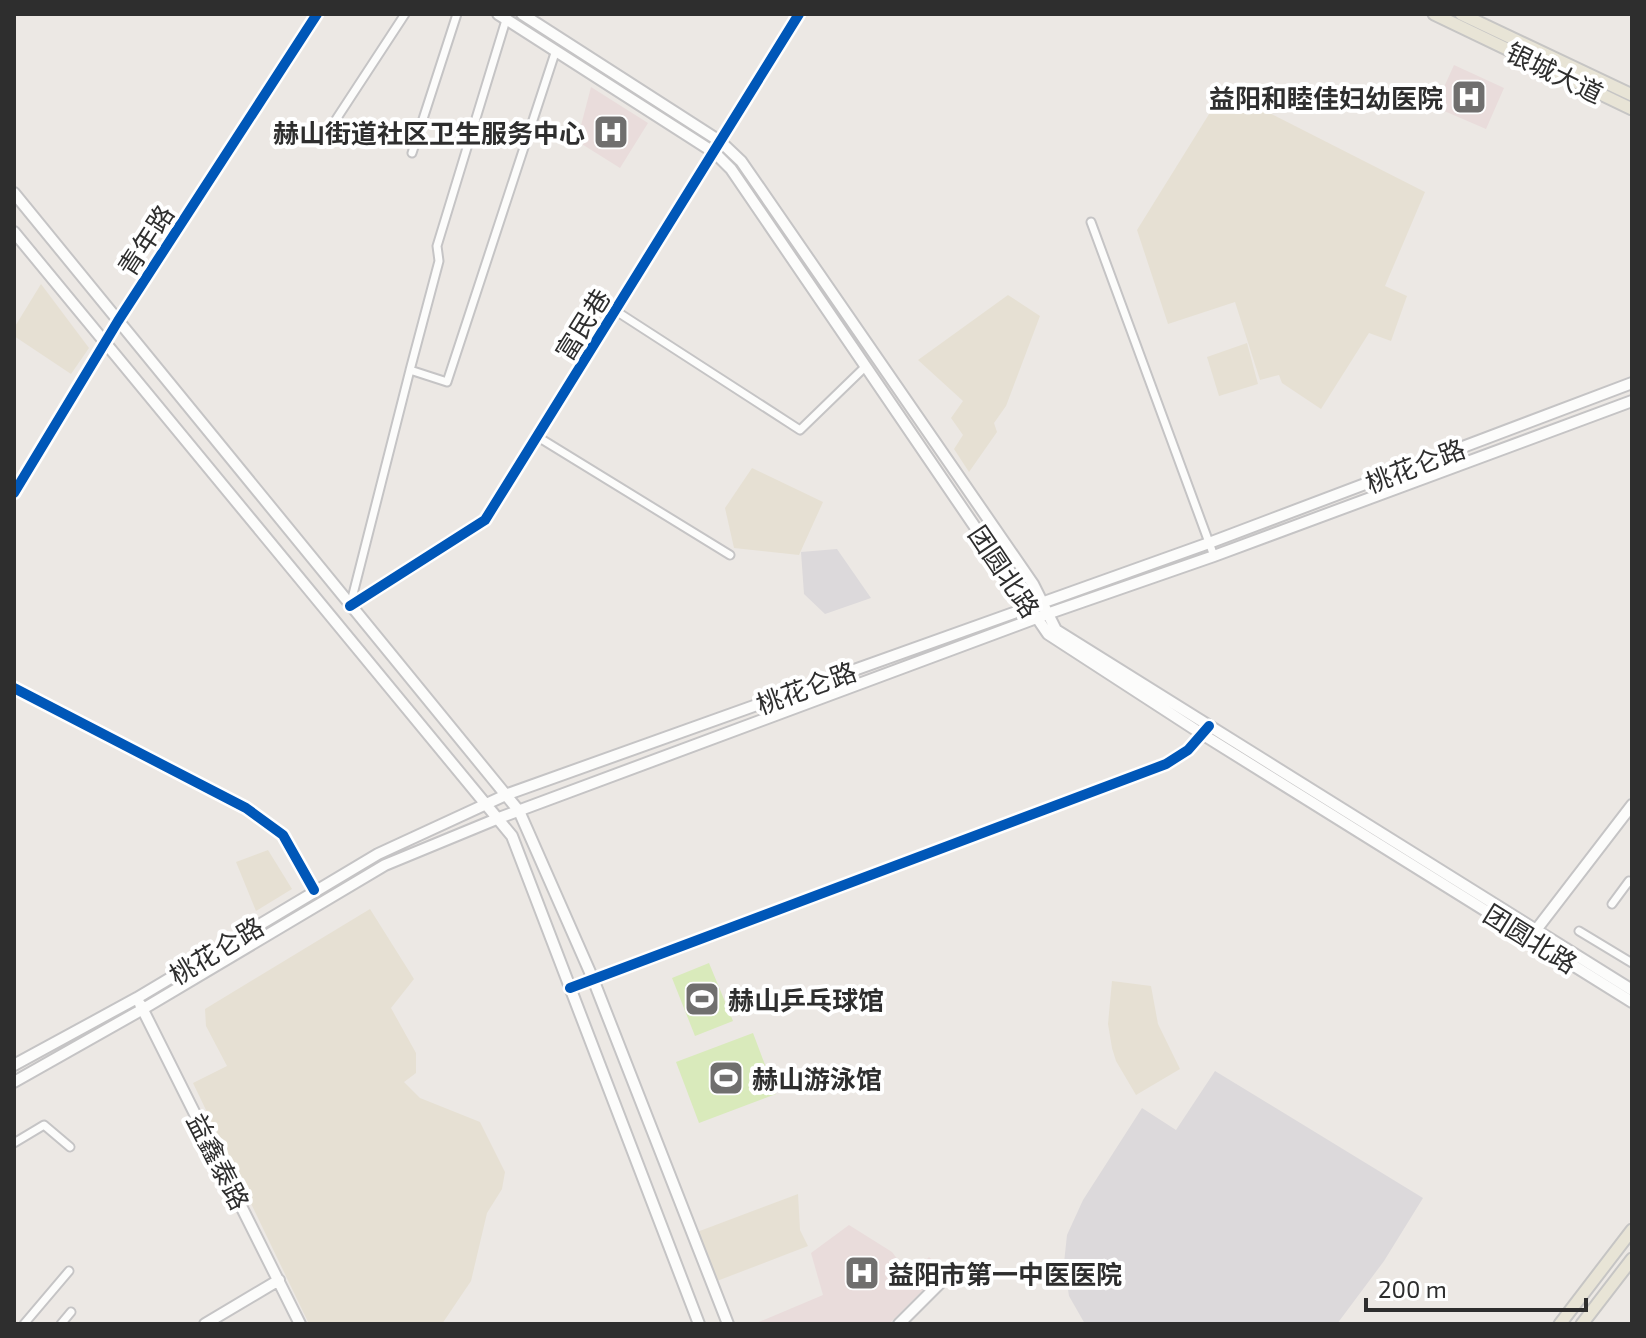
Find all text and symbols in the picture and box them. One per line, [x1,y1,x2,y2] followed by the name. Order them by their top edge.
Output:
[1501,35,1609,109] street label: 银城大道
[1450,78,1488,116] hospital icon: 益阳和睦佳妇幼医院
[1209,82,1443,113] place label: 益阳和睦佳妇幼医院
[592,113,630,151] hospital icon: 赫山街道社区卫生服务中心
[273,117,585,148] place label: 赫山街道社区卫生服务中心
[111,199,179,281] street label: 青年路
[548,283,616,365] street label: 富民巷
[1361,432,1469,498] street label: 桃花仑路
[963,519,1047,623] street label: 团圆北路
[752,655,860,719] street label: 桃花仑路
[1479,897,1583,979] street label: 团圆北路
[163,910,269,990] street label: 桃花仑路
[683,980,721,1018] sports icon: 赫山乒乓球馆
[728,984,884,1015] place label: 赫山乒乓球馆
[707,1059,745,1097] sports icon: 赫山游泳馆
[752,1063,882,1094] place label: 赫山游泳馆
[182,1108,256,1214] street label: 益鑫泰路
[843,1254,881,1292] hospital icon: 益阳市第一中医医院
[888,1258,1122,1289] place label: 益阳市第一中医医院
[1366,1262,1586,1312] scale bar
[1378,1274,1447,1303] text: 200 m

